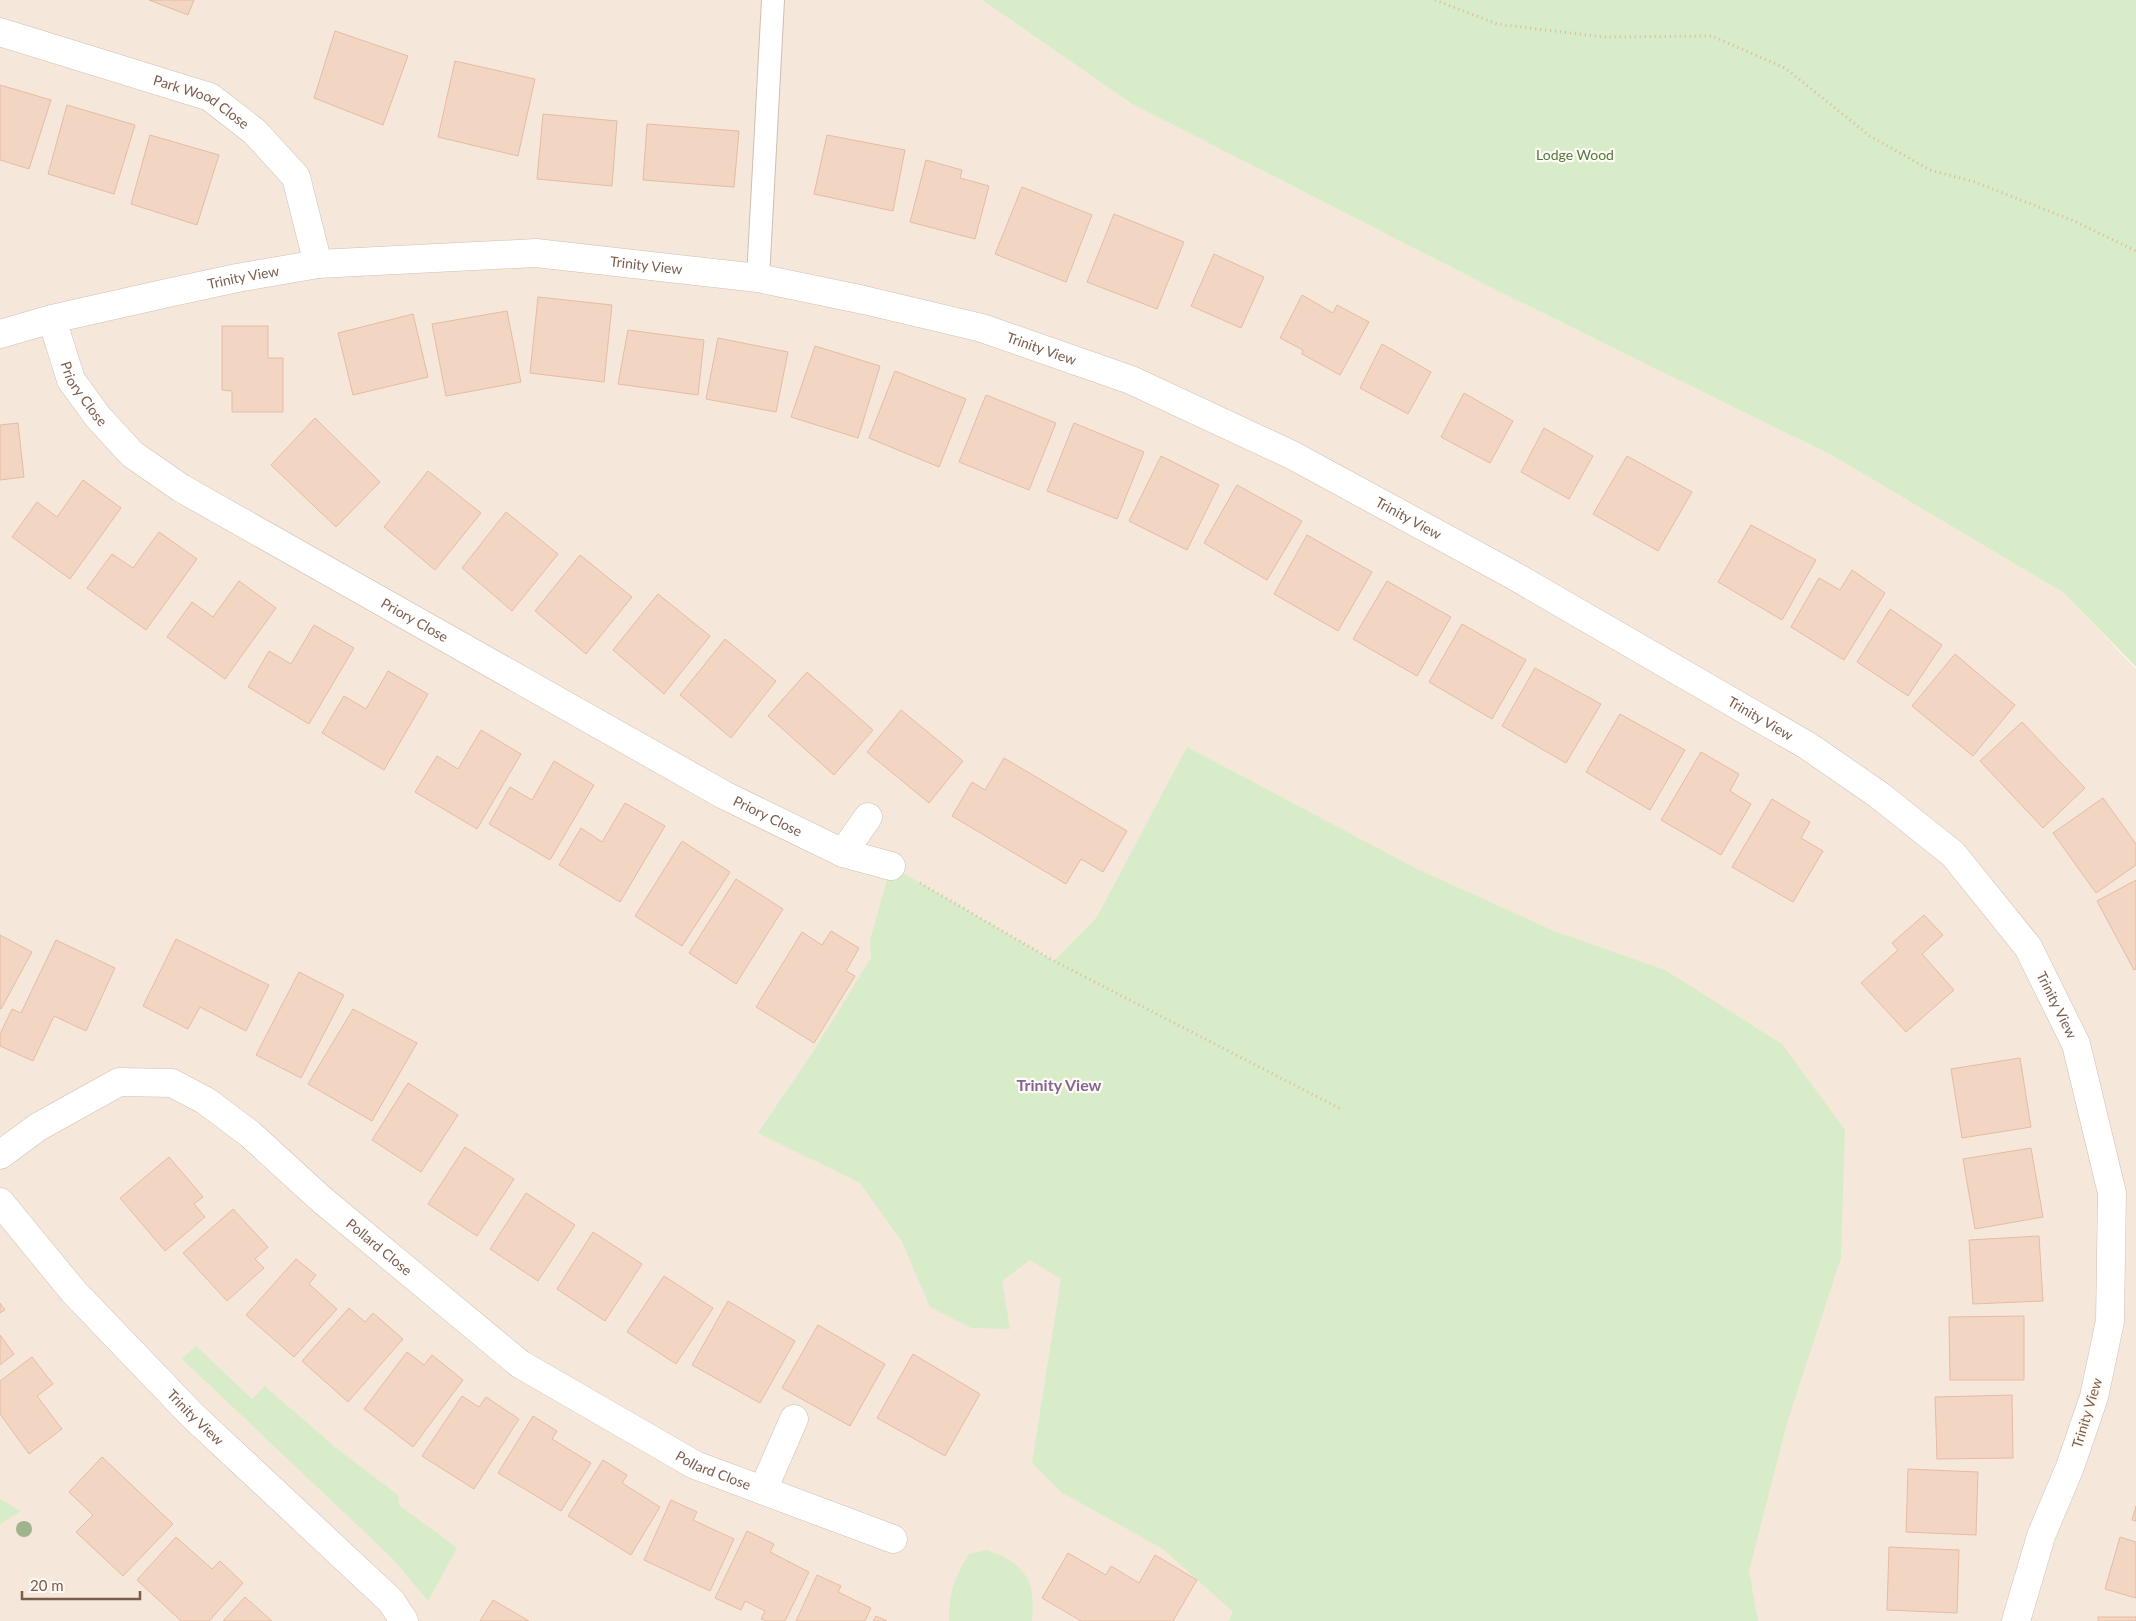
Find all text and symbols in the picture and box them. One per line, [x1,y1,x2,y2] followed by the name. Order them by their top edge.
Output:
[151,71,253,132] street label: Park Wood Close
[1536,146,1614,163] park label: Lodge Wood
[609,252,683,277] street label: Trinity View
[206,262,280,292] street label: Trinity View
[1005,328,1079,368] street label: Trinity View
[58,359,111,429] street label: Priory Close
[1373,493,1445,543] street label: Trinity View
[378,594,451,645] street label: Priory Close
[1725,693,1796,744] street label: Trinity View
[731,792,805,840] street label: Priory Close
[2033,968,2081,1041] street label: Trinity View
[1017,1075,1102,1094] district label: Trinity View
[343,1215,416,1279] street label: Pollard Close
[2068,1376,2105,1450] street label: Trinity View
[164,1385,228,1448] street label: Trinity View
[673,1447,753,1493] street label: Pollard Close
[22,1568,140,1600] scale bar
[30,1576,64,1594] text: 20 m

